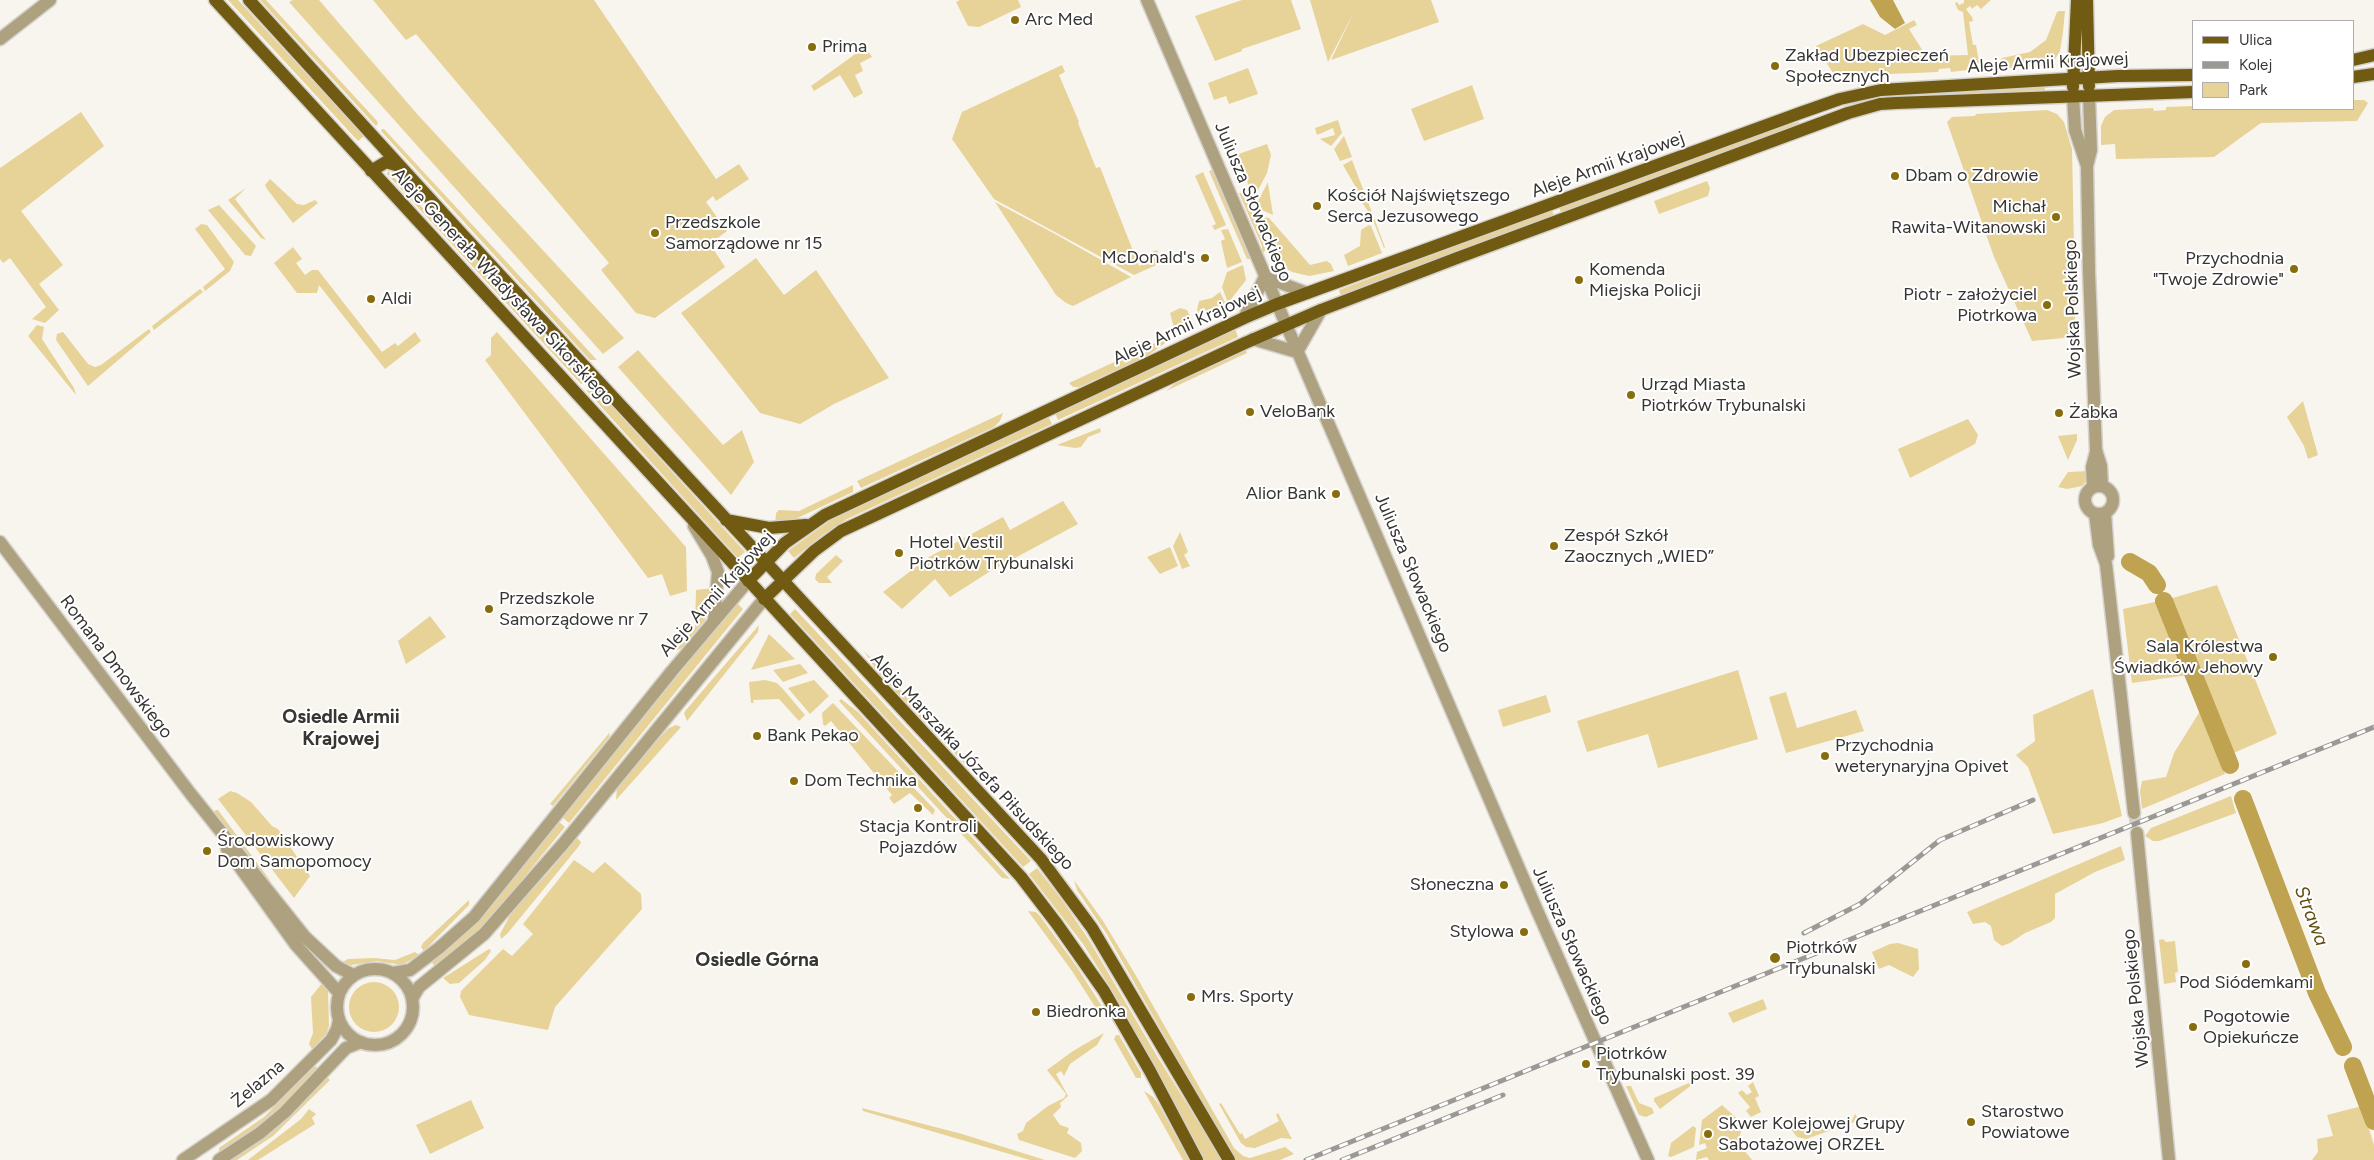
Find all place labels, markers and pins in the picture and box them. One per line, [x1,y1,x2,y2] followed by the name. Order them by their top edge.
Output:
[1025,9,1093,31] place label: Arc Med
[1009,14,1021,26] marker: Arc Med
[822,36,867,58] place label: Prima
[806,41,818,53] marker: Prima
[1785,45,1949,88] place label: Zakład Ubezpieczeń Społecznych
[1769,60,1781,72] marker: Zakład Ubezpieczeń Społecznych
[1905,165,2038,187] place label: Dbam o Zdrowie
[1889,170,1901,182] marker: Dbam o Zdrowie
[1327,185,1510,228] place label: Kościół Najświętszego Serca Jezusowego
[1891,196,2046,238] place label: Michał Rawita-Witanowski
[1311,200,1323,212] marker: Kościół Najświętszego Serca Jezusowego
[2050,211,2062,223] marker: Michał Rawita-Witanowski
[665,212,822,254] place label: Przedszkole Samorządowe nr 15
[649,227,661,239] marker: Przedszkole Samorządowe nr 15
[1101,247,1195,269] place label: McDonald's
[2153,248,2284,290] place label: Przychodnia "Twoje Zdrowie"
[1199,252,1211,264] marker: McDonald's
[1589,259,1701,302] place label: Komenda Miejska Policji
[2288,263,2300,275] marker: Przychodnia "Twoje Zdrowie"
[1573,274,1585,286] marker: Komenda Miejska Policji
[1903,284,2037,326] place label: Piotr - założyciel Piotrkowa
[381,288,412,310] place label: Aldi
[365,293,377,305] marker: Aldi
[2041,299,2053,311] marker: Piotr - założyciel Piotrkowa
[1641,374,1806,416] place label: Urząd Miasta Piotrków Trybunalski
[1625,389,1637,401] marker: Urząd Miasta Piotrków Trybunalski
[1260,401,1335,423] place label: VeloBank
[2069,402,2118,424] place label: Żabka
[1244,406,1256,418] marker: VeloBank
[2053,407,2065,419] marker: Żabka
[1246,483,1326,505] place label: Alior Bank
[1330,488,1342,500] marker: Alior Bank
[1564,525,1714,568] place label: Zespół Szkół Zaocznych „WIED”
[909,532,1074,574] place label: Hotel Vestil Piotrków Trybunalski
[1548,540,1560,552] marker: Zespół Szkół Zaocznych „WIED”
[893,547,905,559] marker: Hotel Vestil Piotrków Trybunalski
[499,588,648,630] place label: Przedszkole Samorządowe nr 7
[483,603,495,615] marker: Przedszkole Samorządowe nr 7
[2114,636,2263,679] place label: Sala Królestwa Świadków Jehowy
[2267,651,2279,663] marker: Sala Królestwa Świadków Jehowy
[767,725,859,747] place label: Bank Pekao
[751,730,763,742] marker: Bank Pekao
[1835,735,2009,778] place label: Przychodnia weterynaryjna Opivet
[1819,750,1831,762] marker: Przychodnia weterynaryjna Opivet
[804,770,917,792] place label: Dom Technika
[788,775,800,787] marker: Dom Technika
[912,802,924,814] marker: Stacja Kontroli Pojazdów
[859,816,977,859] place label: Stacja Kontroli Pojazdów
[217,830,371,872] place label: Środowiskowy Dom Samopomocy
[201,845,213,857] marker: Środowiskowy Dom Samopomocy
[1410,874,1494,896] place label: Słoneczna
[1498,879,1510,891] marker: Słoneczna
[1449,921,1514,943] place label: Stylowa
[1518,926,1530,938] marker: Stylowa
[1786,937,1876,980] place label: Piotrków Trybunalski
[1768,951,1782,965] marker: Piotrków Trybunalski
[2240,958,2252,970] marker: Pod Siódemkami
[2179,972,2313,994] place label: Pod Siódemkami
[1201,986,1293,1008] place label: Mrs. Sporty
[1185,991,1197,1003] marker: Mrs. Sporty
[1046,1001,1126,1023] place label: Biedronka
[1030,1006,1042,1018] marker: Biedronka
[2203,1006,2299,1048] place label: Pogotowie Opiekuńcze
[2187,1021,2199,1033] marker: Pogotowie Opiekuńcze
[1596,1043,1755,1086] place label: Piotrków Trybunalski post. 39
[1580,1058,1592,1070] marker: Piotrków Trybunalski post. 39
[1981,1101,2070,1144] place label: Starostwo Powiatowe
[1718,1113,1905,1156] place label: Skwer Kolejowej Grupy Sabotażowej ORZEŁ
[1965,1116,1977,1128] marker: Starostwo Powiatowe
[1702,1128,1714,1140] marker: Skwer Kolejowej Grupy Sabotażowej ORZEŁ

